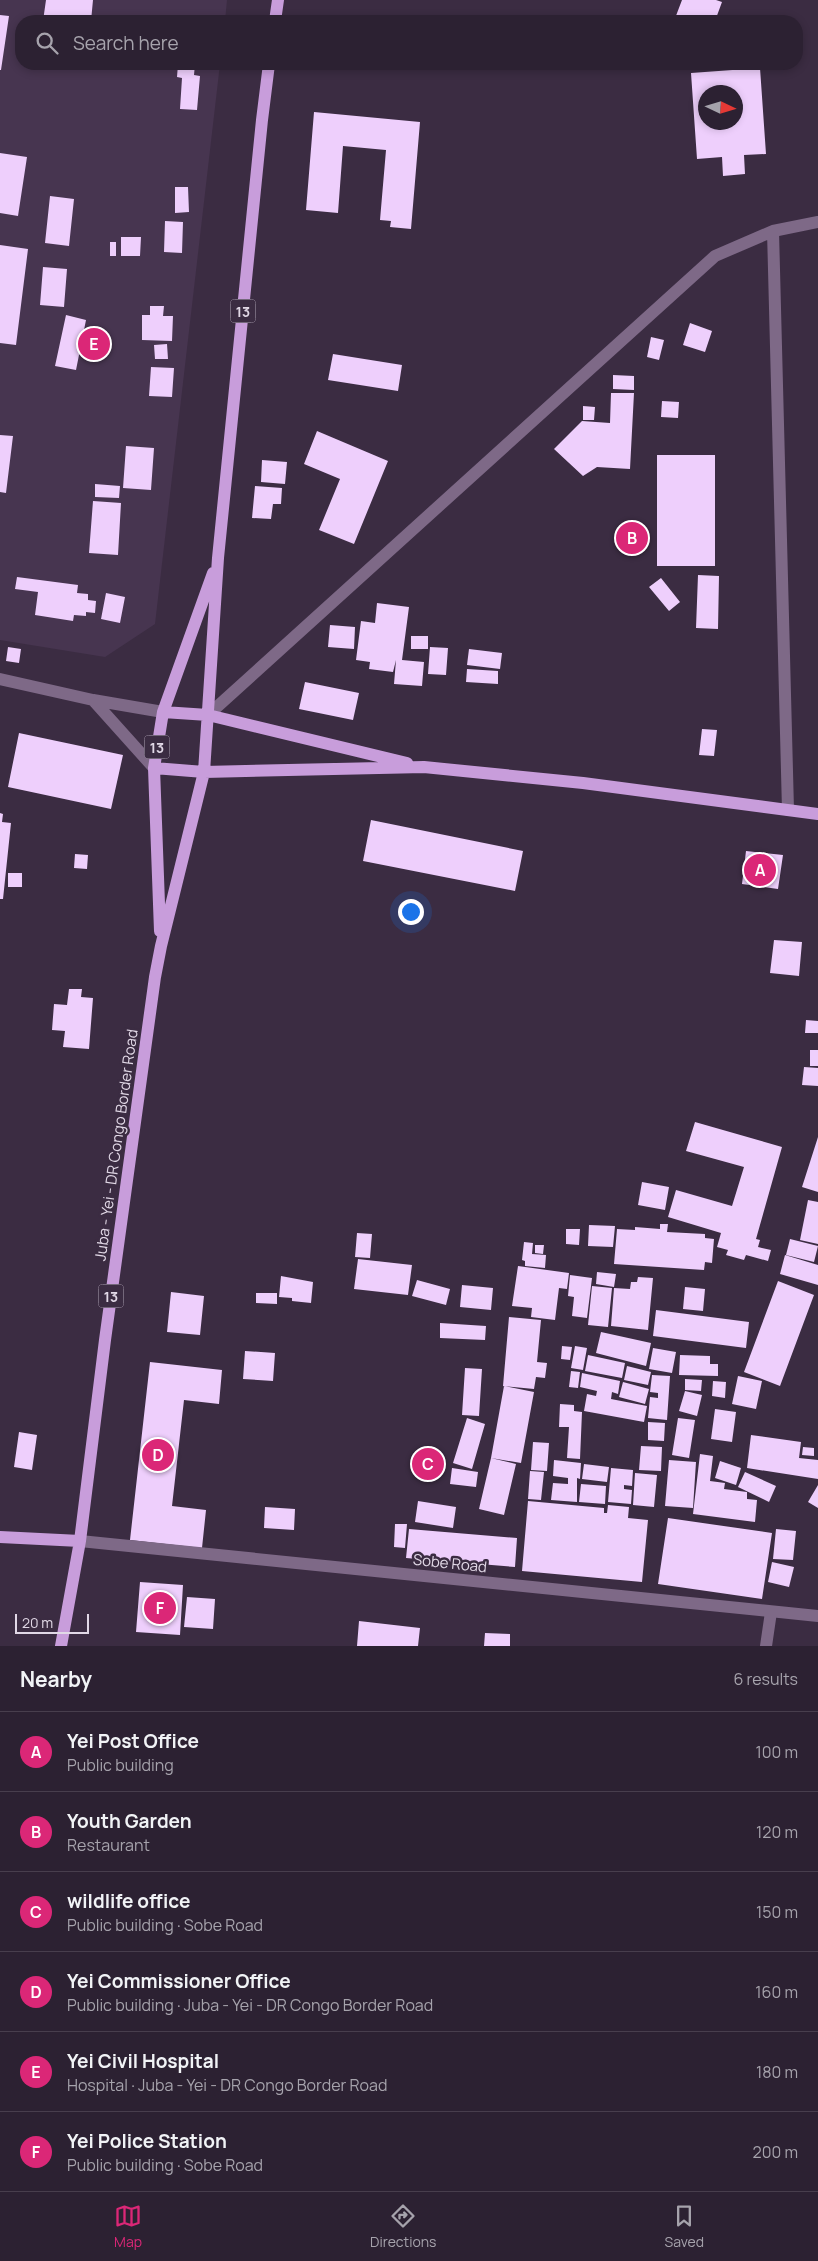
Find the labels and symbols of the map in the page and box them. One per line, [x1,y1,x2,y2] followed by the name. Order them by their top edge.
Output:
[698,85,743,130] north arrow
[230,300,256,322] road number: 13
[78,325,110,363] pin: E
[616,519,648,557] pin: B
[144,736,170,759] road number: 13
[744,851,776,889] pin: A
[398,899,424,925] your location
[89,1028,143,1262] street label: Juba - Yei - DR Congo Border Road
[98,1284,124,1308] road number: 13
[142,1436,174,1474] pin: D
[412,1445,444,1483] pin: C
[412,1549,488,1577] street label: Sobe Road
[144,1589,176,1627] pin: F
[15,1611,89,1634] scale bar

